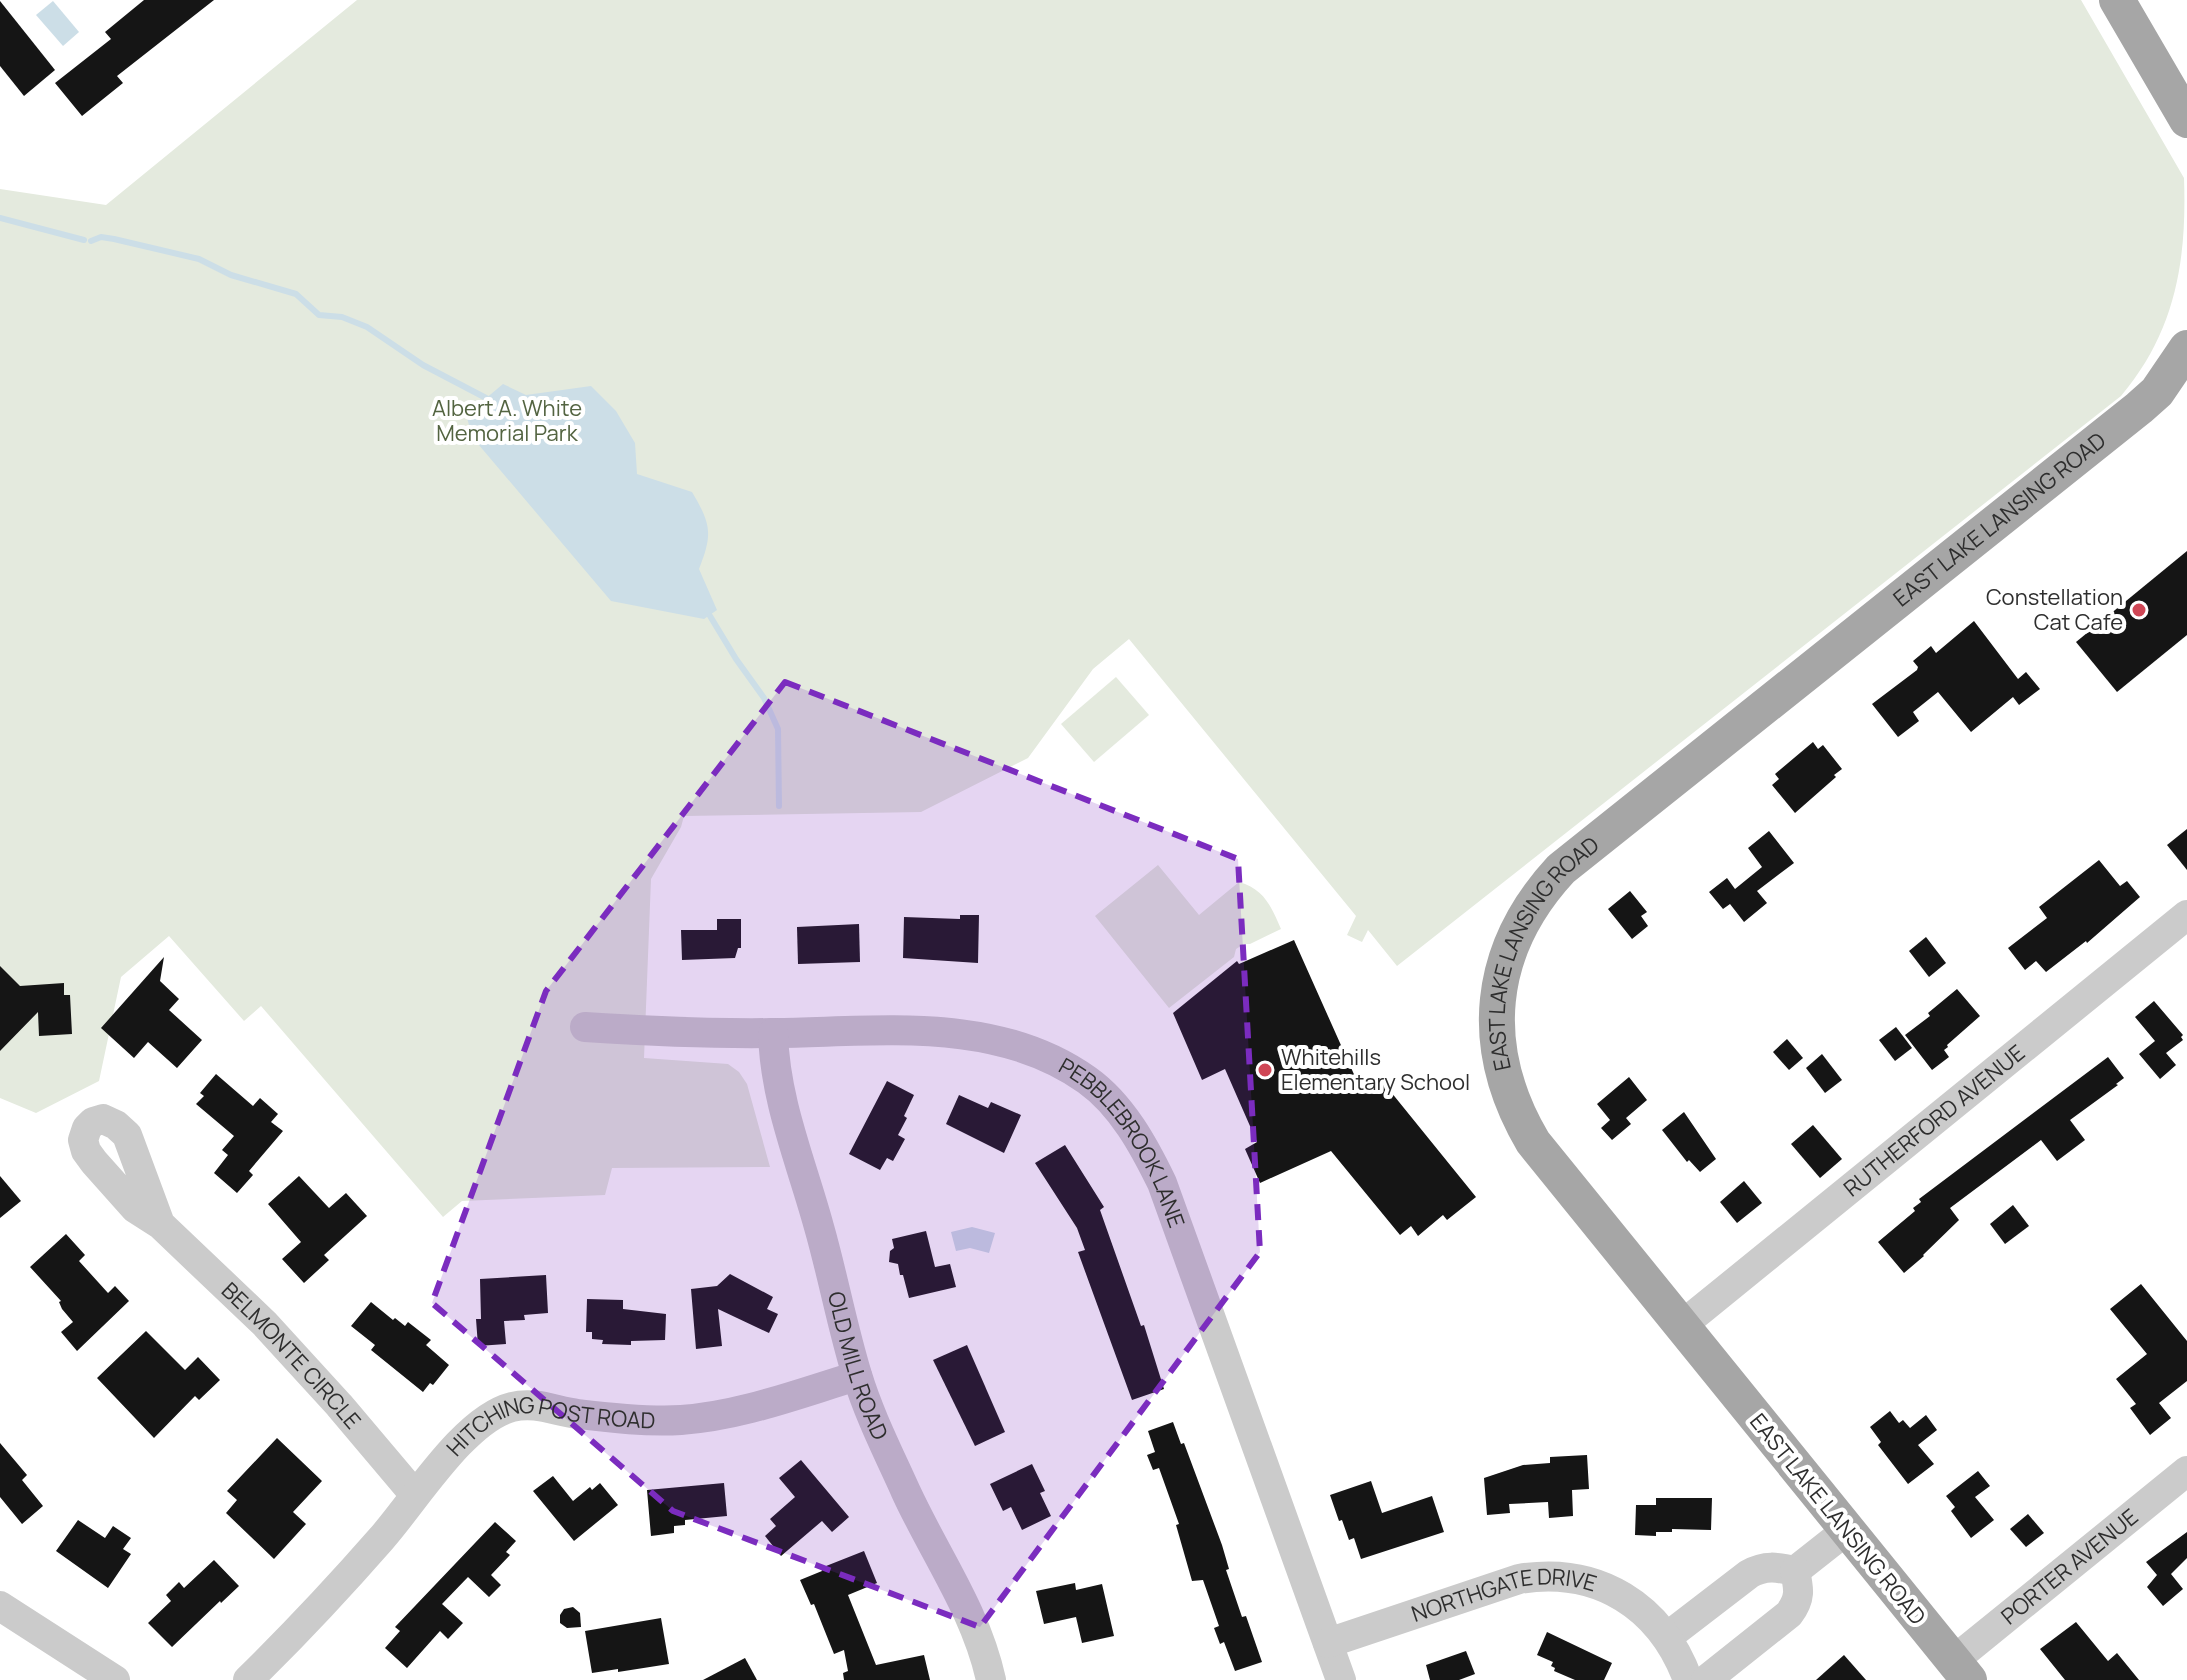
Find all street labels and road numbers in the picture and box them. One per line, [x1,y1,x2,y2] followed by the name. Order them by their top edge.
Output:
[1887,425,2112,613] street label: EAST LAKE LANSING ROAD
[1482,829,1605,1074] street label: EAST LAKE LANSING ROAD
[1837,1038,2031,1203] street label: RUTHERFORD AVENUE
[1054,1051,1192,1232] street label: PEBBLEBROOK LANE
[215,1276,368,1435] street label: BELMONTE CIRCLE
[821,1289,895,1445] street label: OLD MILL ROAD
[440,1390,656,1463] street label: HITCHING POST ROAD
[1743,1407,1933,1631] street label: EAST LAKE LANSING ROAD
[1995,1502,2144,1631] street label: PORTER AVENUE
[1407,1561,1600,1629] street label: NORTHGATE DRIVE

